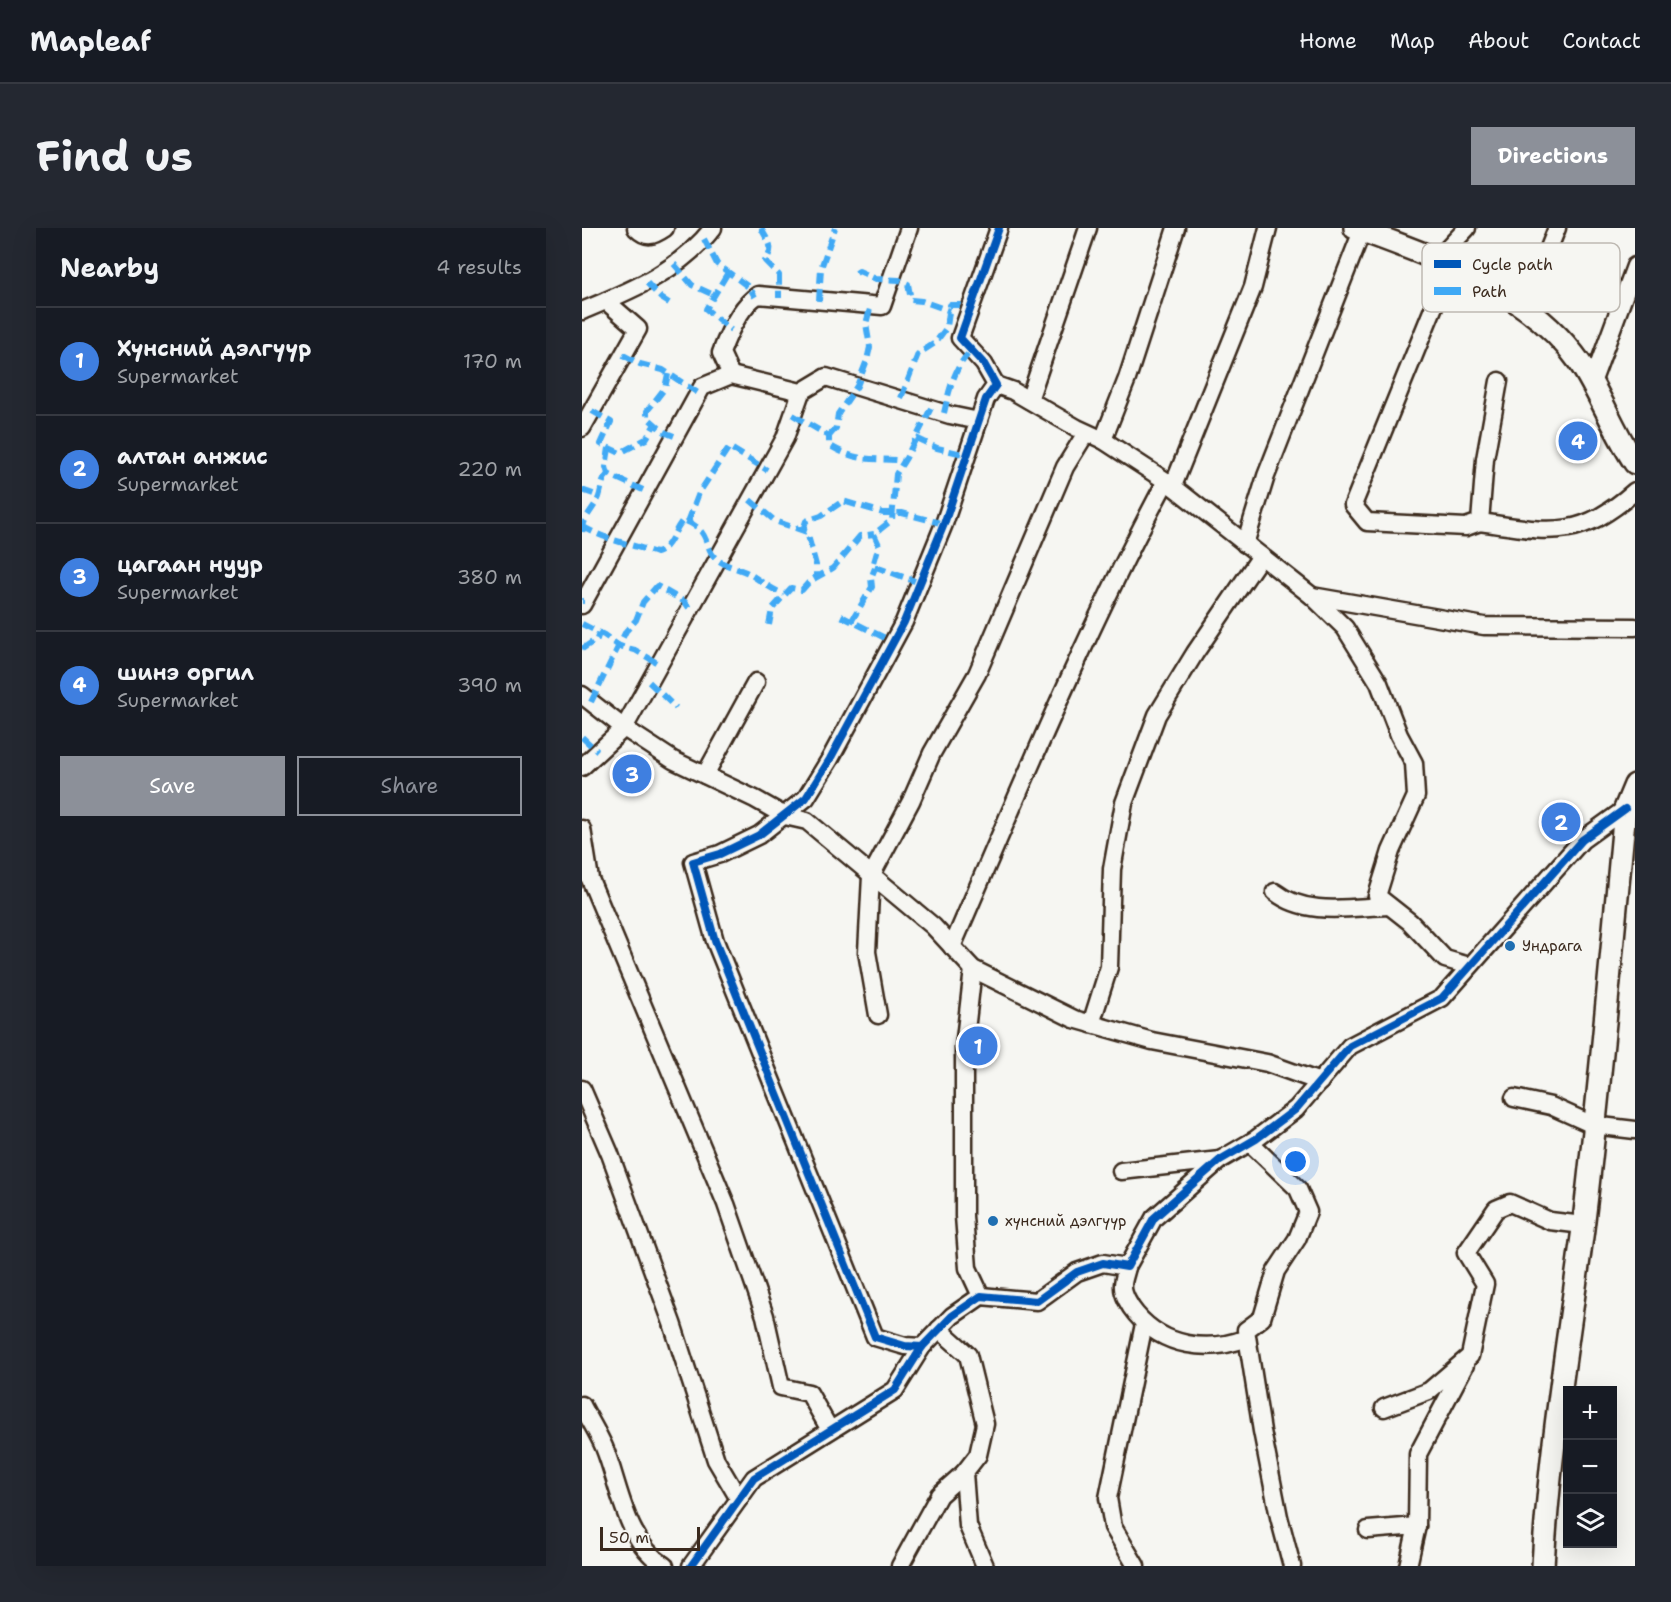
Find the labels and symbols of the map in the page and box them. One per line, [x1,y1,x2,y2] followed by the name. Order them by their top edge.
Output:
[1422,243,1620,312] legend
[1472,254,1553,275] text: Cycle path
[1472,281,1507,302] text: Path
[1558,418,1598,464] pin: 4
[613,752,652,796] pin: 3
[1542,800,1580,844] pin: 2
[1522,936,1583,956] place label: Ундрага
[1503,939,1517,953] marker: Ундрага
[958,1024,998,1068] pin: 1
[1281,1147,1310,1176] your location
[1005,1211,1127,1231] place label: хүнсний дэлгүүр
[986,1214,1000,1228] marker: хүнсний дэлгүүр
[600,1524,700,1552] scale bar

